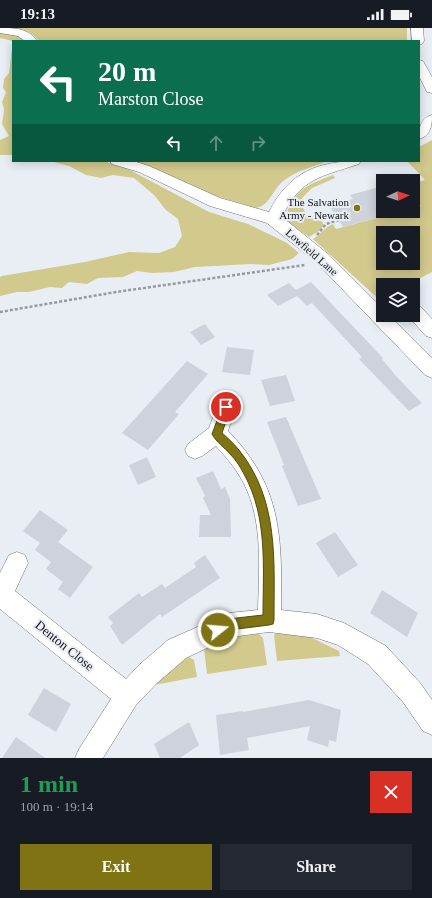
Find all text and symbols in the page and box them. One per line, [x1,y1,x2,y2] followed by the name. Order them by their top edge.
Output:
[20,6,55,22] text: 19:13
[32,56,84,108] icon: left
[98,56,156,87] text: 20 m
[98,89,204,109] text: Marston Close
[163,132,185,154] icon: left
[205,132,227,154] icon: ahead
[247,132,269,154] icon: right
[376,174,420,218] north arrow
[376,174,420,322] map controls
[279,196,349,221] place label: The Salvation Army - Newark
[352,203,362,213] marker: The Salvation Army - Newark
[284,226,341,278] street label: Lowfield Lane
[376,226,420,270] button: search
[376,278,420,322] button: layers
[209,390,243,424] pin
[215,396,237,418] icon: arrive
[197,609,239,651] position arrow
[32,617,97,674] street label: Denton Close
[20,771,78,797] text: 1 min
[370,771,412,813] button: close
[20,799,93,814] text: 100 m · 19:14
[20,844,212,890] button: Exit
[220,844,412,890] button: Share

